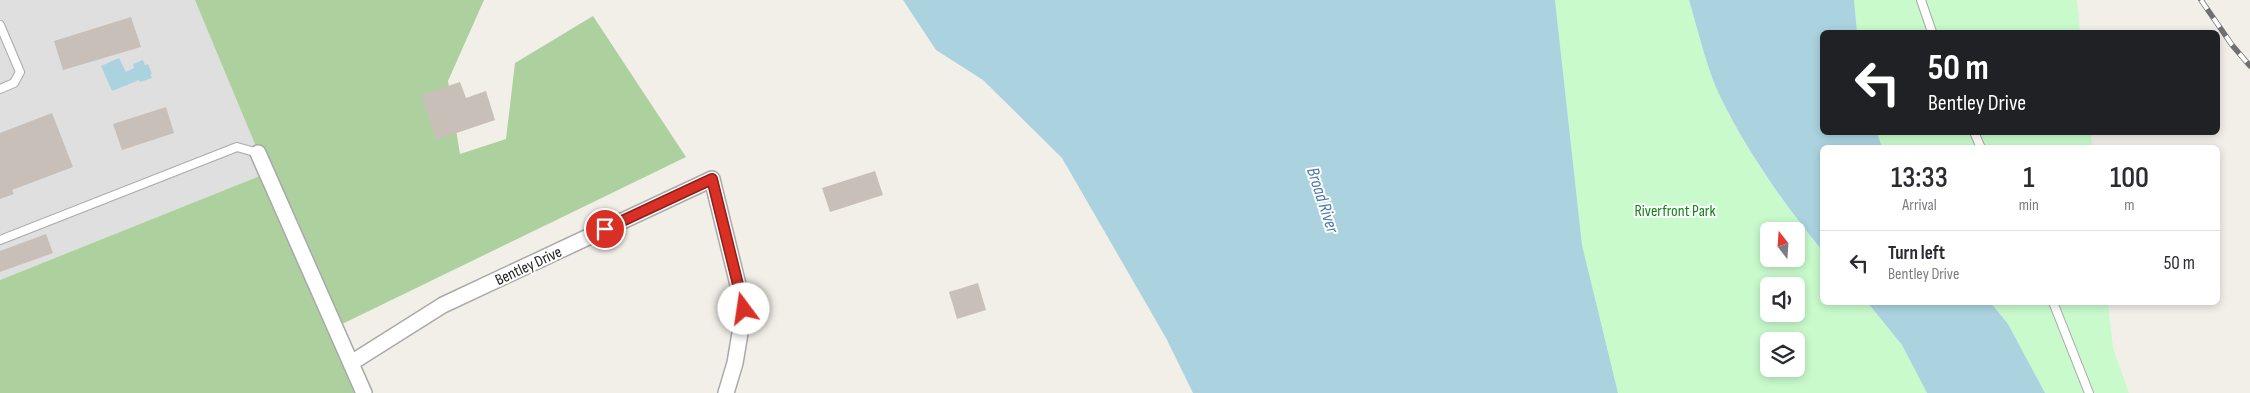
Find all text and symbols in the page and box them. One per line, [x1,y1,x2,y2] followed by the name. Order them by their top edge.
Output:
[1928,47,1989,90] text: 50 m
[1845,50,1910,115] icon: left
[1928,90,2026,117] text: Bentley Drive
[1891,160,1948,196] text: 13:33
[2023,160,2035,196] text: 1
[2110,160,2149,196] text: 100
[1302,165,1343,236] water label: Broad River
[1902,196,1937,215] text: Arrival
[2019,196,2039,215] text: min
[2124,196,2135,215] text: m
[1634,202,1716,221] park label: Riverfront Park
[584,208,626,250] pin
[591,215,619,243] icon: arrive
[1760,222,1805,268] north arrow
[1760,222,1805,377] map controls
[1888,242,1945,265] text: Turn left
[492,243,565,290] street label: Bentley Drive
[1845,249,1873,277] icon: left
[2164,252,2195,275] text: 50 m
[1888,265,1959,284] text: Bentley Drive
[1760,277,1805,322] button: sound
[717,282,769,334] position arrow
[1760,332,1805,377] button: layers

